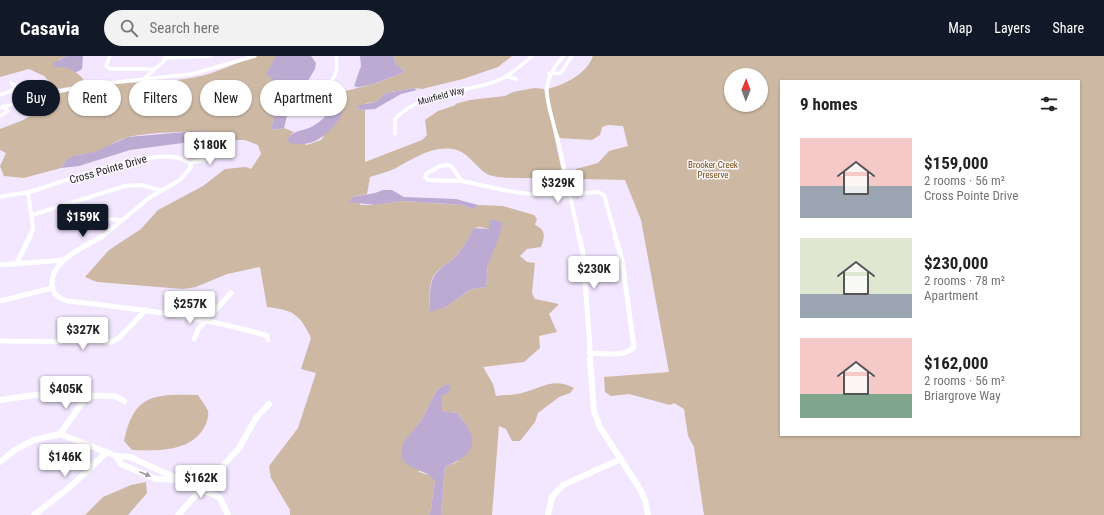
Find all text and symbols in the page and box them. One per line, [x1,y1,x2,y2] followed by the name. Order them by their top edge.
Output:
[104,10,384,46] search box
[20,17,80,40] text: Casavia
[118,17,140,39] icon: search
[150,19,219,37] text: Search here
[948,20,972,36] text: Map
[994,20,1031,36] text: Layers
[1053,20,1084,36] text: Share
[724,68,768,112] north arrow
[724,68,768,112] map controls
[12,80,60,116] chip: Buy
[68,80,121,116] chip: Rent
[129,80,192,116] chip: Filters
[200,80,252,116] chip: New
[260,80,347,116] chip: Apartment
[417,85,466,107] street label: Muirfield Way
[1038,93,1060,115] icon: filters
[800,94,858,114] text: 9 homes
[182,132,238,166] pin: $180K
[193,137,227,152] text: $180K
[68,152,148,187] street label: Cross Pointe Drive
[924,153,988,173] text: $159,000
[832,154,880,202] icon: home
[688,160,738,180] park label: Brooker Creek Preserve
[530,170,586,204] pin: $329K
[924,173,1005,188] text: 2 rooms · 56 m²
[541,175,575,190] text: $329K
[924,188,1018,203] text: Cross Pointe Drive
[55,204,111,238] pin: $159K
[66,209,100,224] text: $159K
[924,253,988,273] text: $230,000
[832,254,880,302] icon: home
[566,256,622,290] pin: $230K
[577,261,611,276] text: $230K
[924,273,1005,288] text: 2 rooms · 78 m²
[924,288,978,303] text: Apartment
[162,291,218,325] pin: $257K
[173,296,207,311] text: $257K
[55,317,111,351] pin: $327K
[66,322,100,337] text: $327K
[924,353,988,373] text: $162,000
[832,354,880,402] icon: home
[924,373,1005,388] text: 2 rooms · 56 m²
[38,376,94,410] pin: $405K
[49,381,83,396] text: $405K
[924,388,1001,403] text: Briargrove Way
[37,444,93,478] pin: $146K
[48,449,82,464] text: $146K
[173,465,229,499] pin: $162K
[184,470,218,485] text: $162K
[139,471,150,477] one-way arrow

